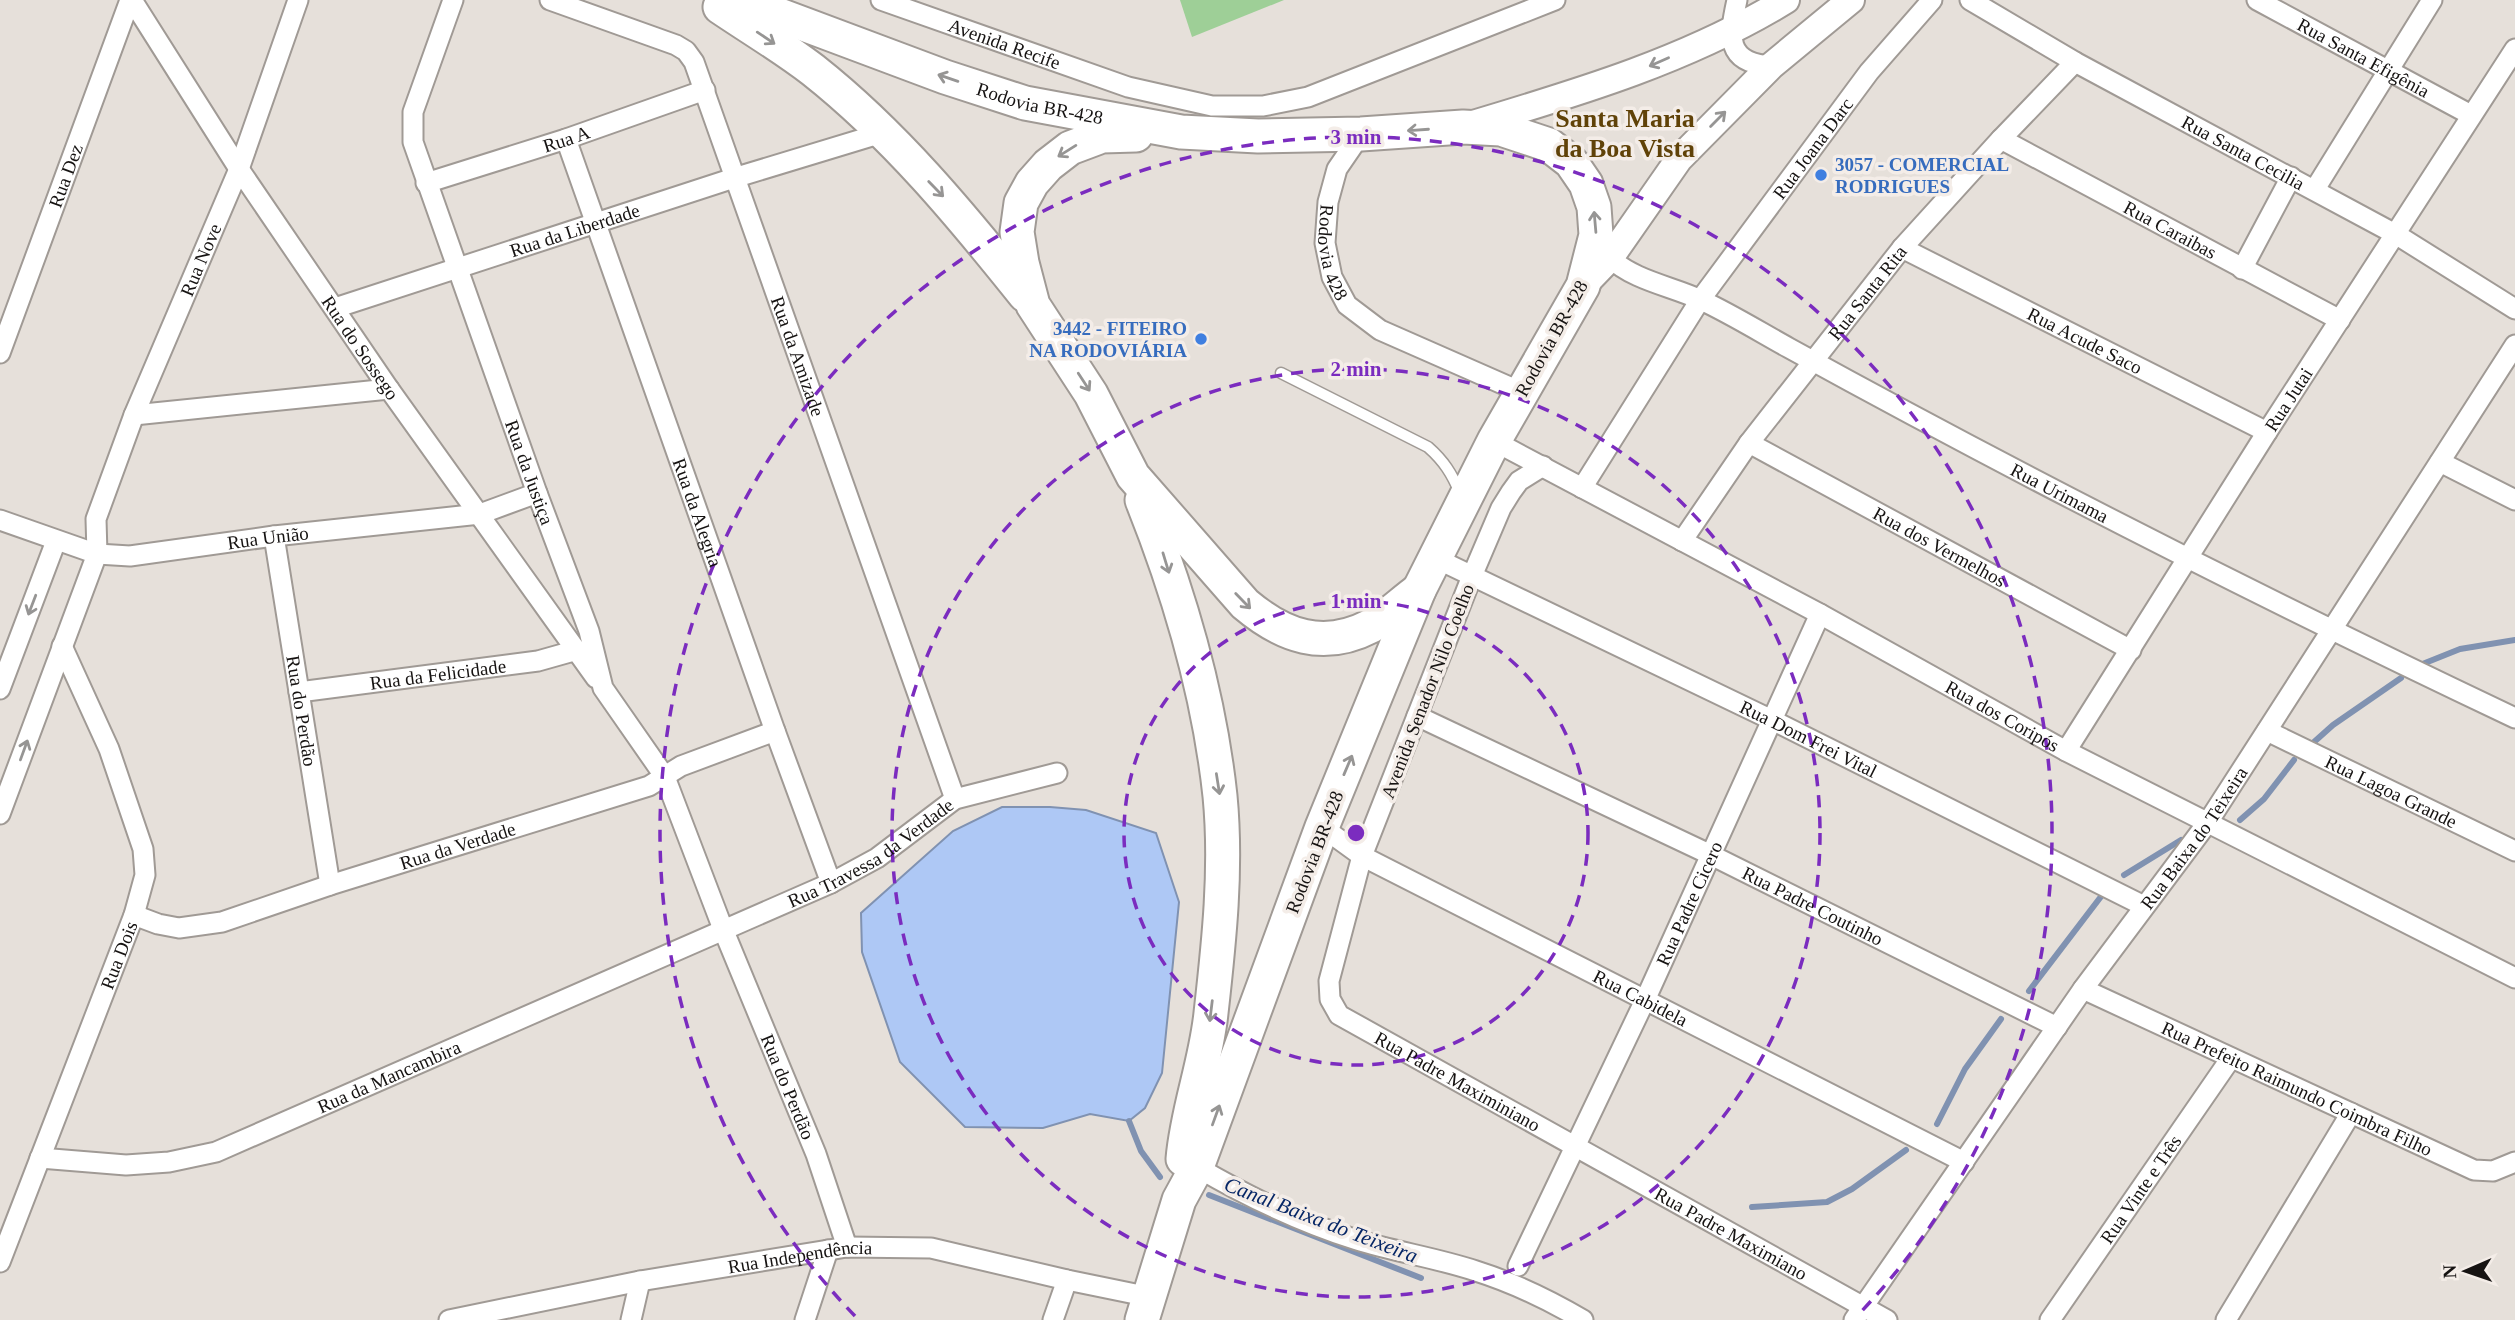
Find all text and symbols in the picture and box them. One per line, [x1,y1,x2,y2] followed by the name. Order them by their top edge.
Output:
[2294,14,2433,102] street label: Rua Santa Efigênia
[946,15,1063,73] street label: Avenida Recife
[756,31,775,46] one-way arrow
[1649,56,1670,69] one-way arrow
[937,71,959,83] one-way arrow
[974,78,1105,128] street label: Rodovia BR-428
[1769,94,1857,203] street label: Rua Joana Darc
[1555,104,1695,163] district label: Santa Maria da Boa Vista
[1710,111,1727,128] one-way arrow
[2178,111,2309,195] street label: Rua Santa Cecilia
[540,121,593,157] street label: Rua A
[1407,124,1430,137] one-way arrow
[1331,125,1382,149] text: 3 min
[45,141,87,210] street label: Rua Dez
[1058,145,1078,159] one-way arrow
[1835,154,2009,197] place label: 3057 - COMERCIAL RODRIGUES
[1813,167,1829,183] marker: 3057 - COMERCIAL RODRIGUES
[928,180,945,197] one-way arrow
[2120,197,2220,263] street label: Rua Caraibas
[507,199,642,261] street label: Rua da Liberdade
[1314,204,1352,304] street label: Rodovia 428
[1588,211,1601,234] one-way arrow
[176,221,225,299] street label: Rua Nove
[1824,241,1911,344] street label: Rua Santa Rita
[1511,277,1592,400] street label: Rodovia BR-428
[317,292,403,404] street label: Rua do Sossego
[767,294,829,419] street label: Rua da Amizade
[2024,303,2146,378] street label: Rua Acude Saco
[1029,318,1187,361] place label: 3442 - FITEIRO NA RODOVIÁRIA
[1193,331,1209,347] marker: 3442 - FITEIRO NA RODOVIÁRIA
[1331,357,1382,381] text: 2 min
[2260,364,2317,435] street label: Rua Jutai
[1077,372,1091,392] one-way arrow
[501,417,558,528] street label: Rua da Justiça
[668,455,726,570] street label: Rua da Alegria
[2007,459,2112,527] street label: Rua Urimama
[1870,502,2009,591] street label: Rua dos Vermelhos
[226,522,310,553] street label: Rua União
[1160,552,1173,574] one-way arrow
[1377,581,1478,801] street label: Avenida Senador Nilo Coelho
[1331,589,1382,613] text: 1 min
[1234,592,1251,609] one-way arrow
[24,594,37,616] one-way arrow
[282,654,321,768] street label: Rua do Perdão
[369,655,507,694] street label: Rua da Felicidade
[1942,676,2063,756] street label: Rua dos Coripós
[1737,696,1880,782] street label: Rua Dom Frei Vital
[18,740,31,762] one-way arrow
[2322,751,2460,832] street label: Rua Lagoa Grande
[1342,754,1355,776] one-way arrow
[2136,762,2252,913] street label: Rua Baixa do Teixeira
[1212,772,1225,795] one-way arrow
[1281,788,1347,916] street label: Rodovia BR-428
[785,794,957,912] street label: Rua Travessa da Verdade
[397,818,518,874] street label: Rua da Verdade
[1344,821,1368,845] centre of rings
[1652,838,1727,969] street label: Rua Padre Cicero
[1739,862,1886,950] street label: Rua Padre Coutinho
[96,918,142,992] street label: Rua Dois
[1590,965,1692,1031] street label: Rua Cabidela
[1204,999,1217,1022] one-way arrow
[2158,1017,2436,1160] street label: Rua Prefeito Raimundo Coimbra Filho
[1371,1027,1544,1136] street label: Rua Padre Maximiniano
[757,1031,819,1142] street label: Rua do Perdão
[314,1036,464,1117] street label: Rua da Mancambira
[1210,1104,1223,1126] one-way arrow
[2096,1131,2185,1248] street label: Rua Vinte e Três
[1221,1172,1421,1268] water label: Canal Baixa do Teixeira
[1651,1183,1811,1284] street label: Rua Padre Maximiano
[2431,1236,2501,1306] north arrow
[726,1237,873,1277] street label: Rua Independência
[2439,1264,2460,1279] text: N

